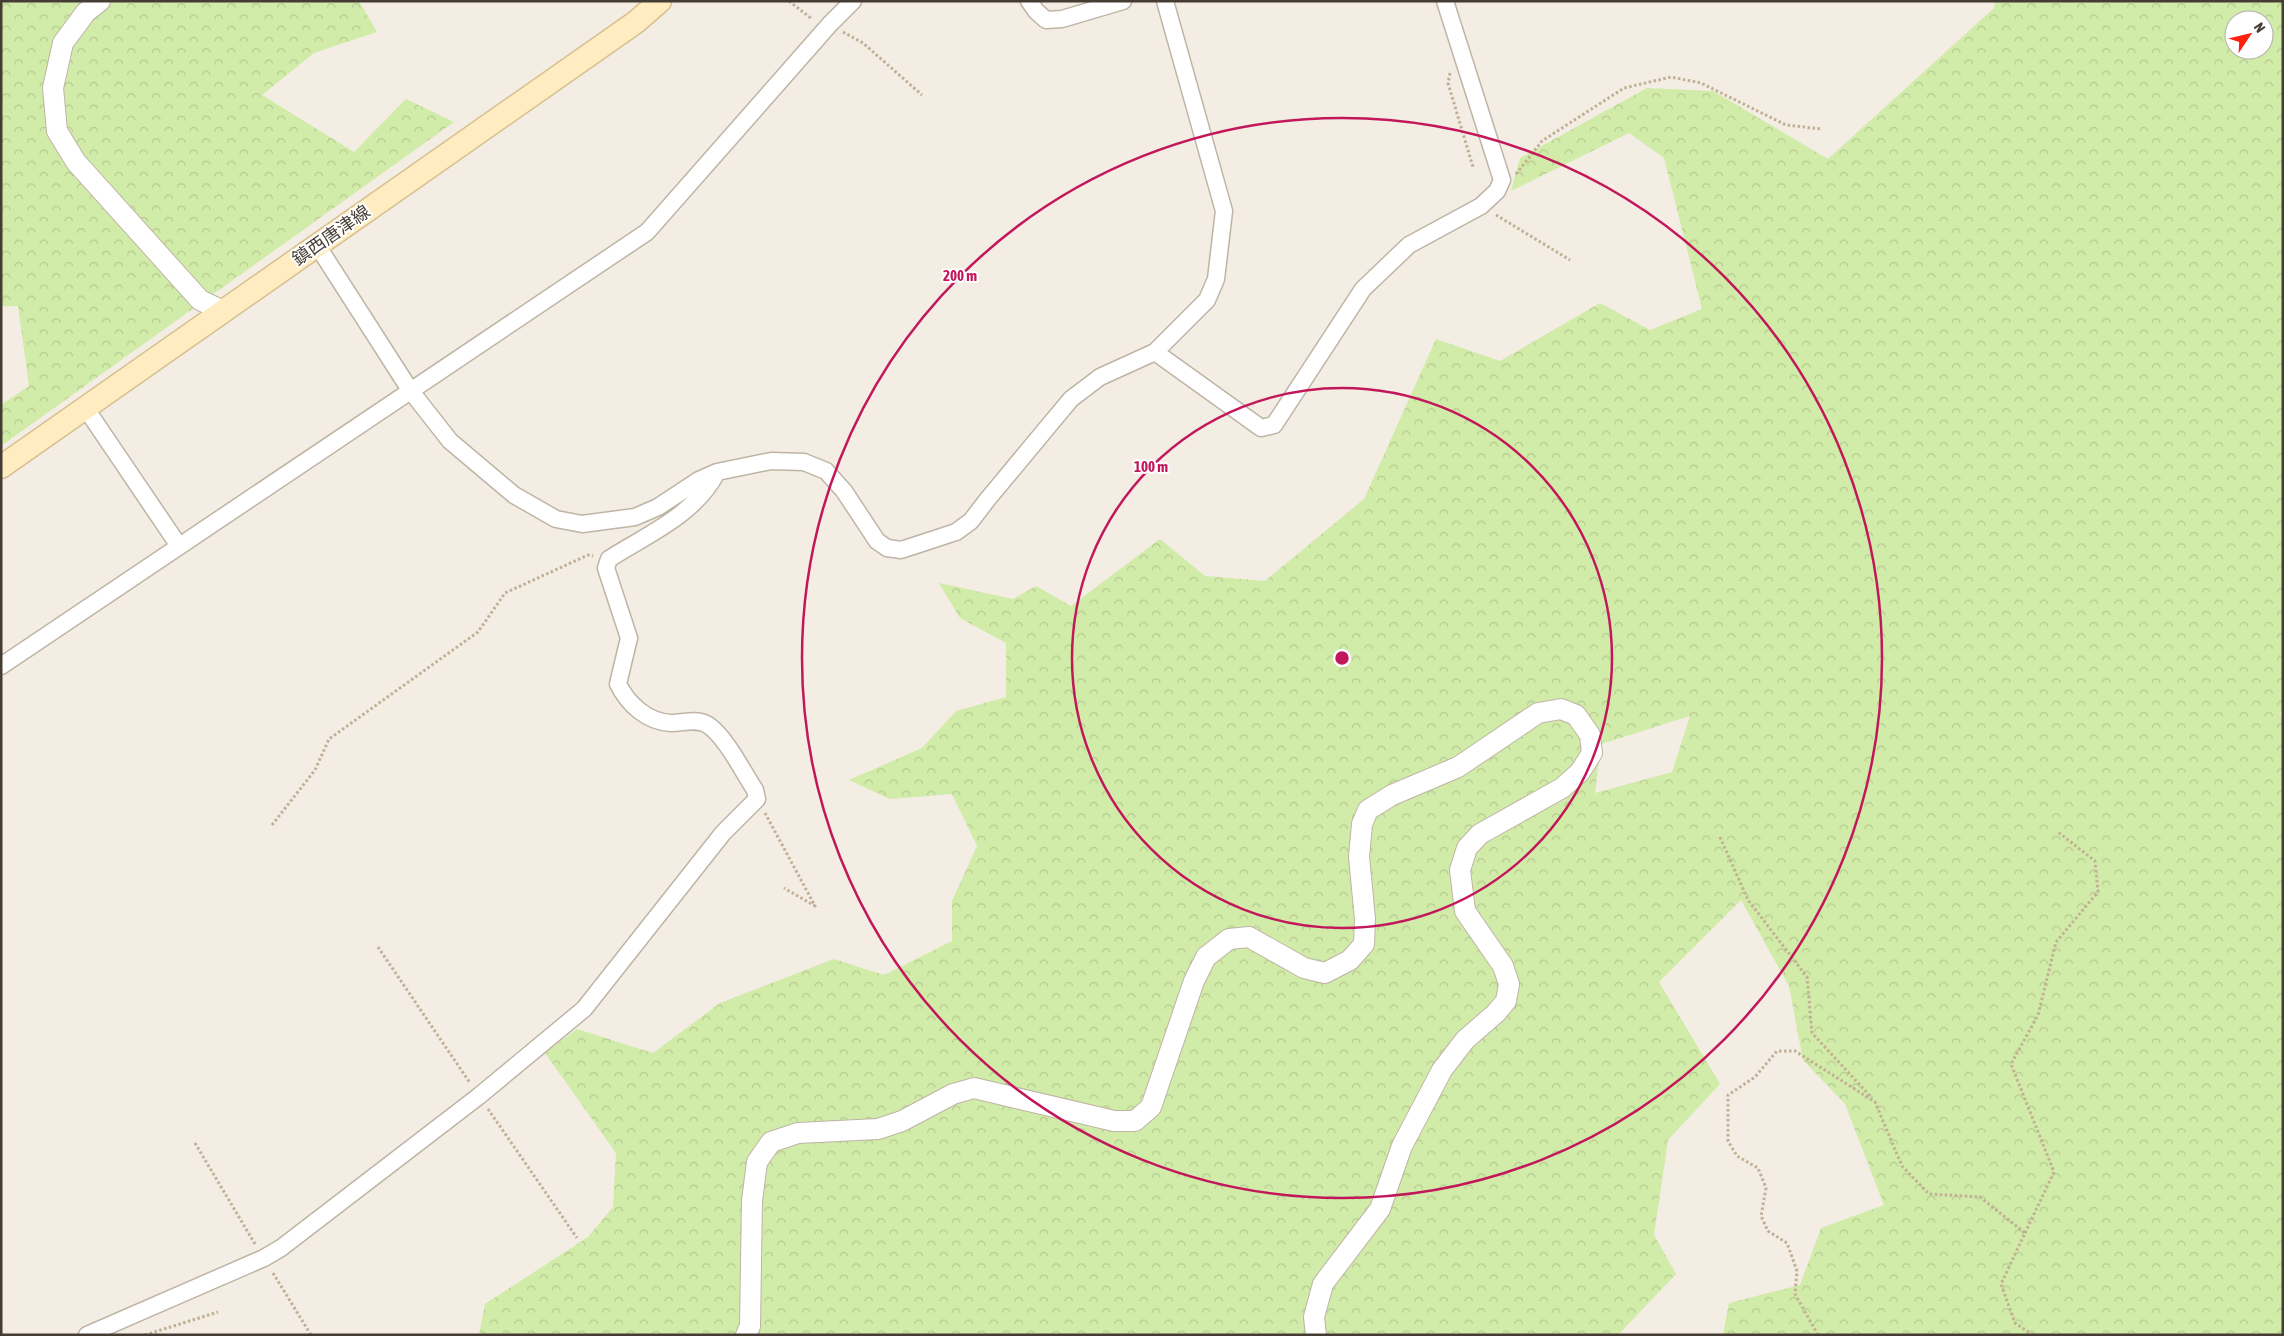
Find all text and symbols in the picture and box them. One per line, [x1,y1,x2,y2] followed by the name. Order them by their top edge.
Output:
[2224,10,2274,60] north arrow
[2251,20,2269,36] text: N
[288,201,374,269] street label: 鎮西唐津線
[943,267,977,284] text: 200 m
[1134,458,1168,475] text: 100 m
[1333,649,1351,667] centre of rings

